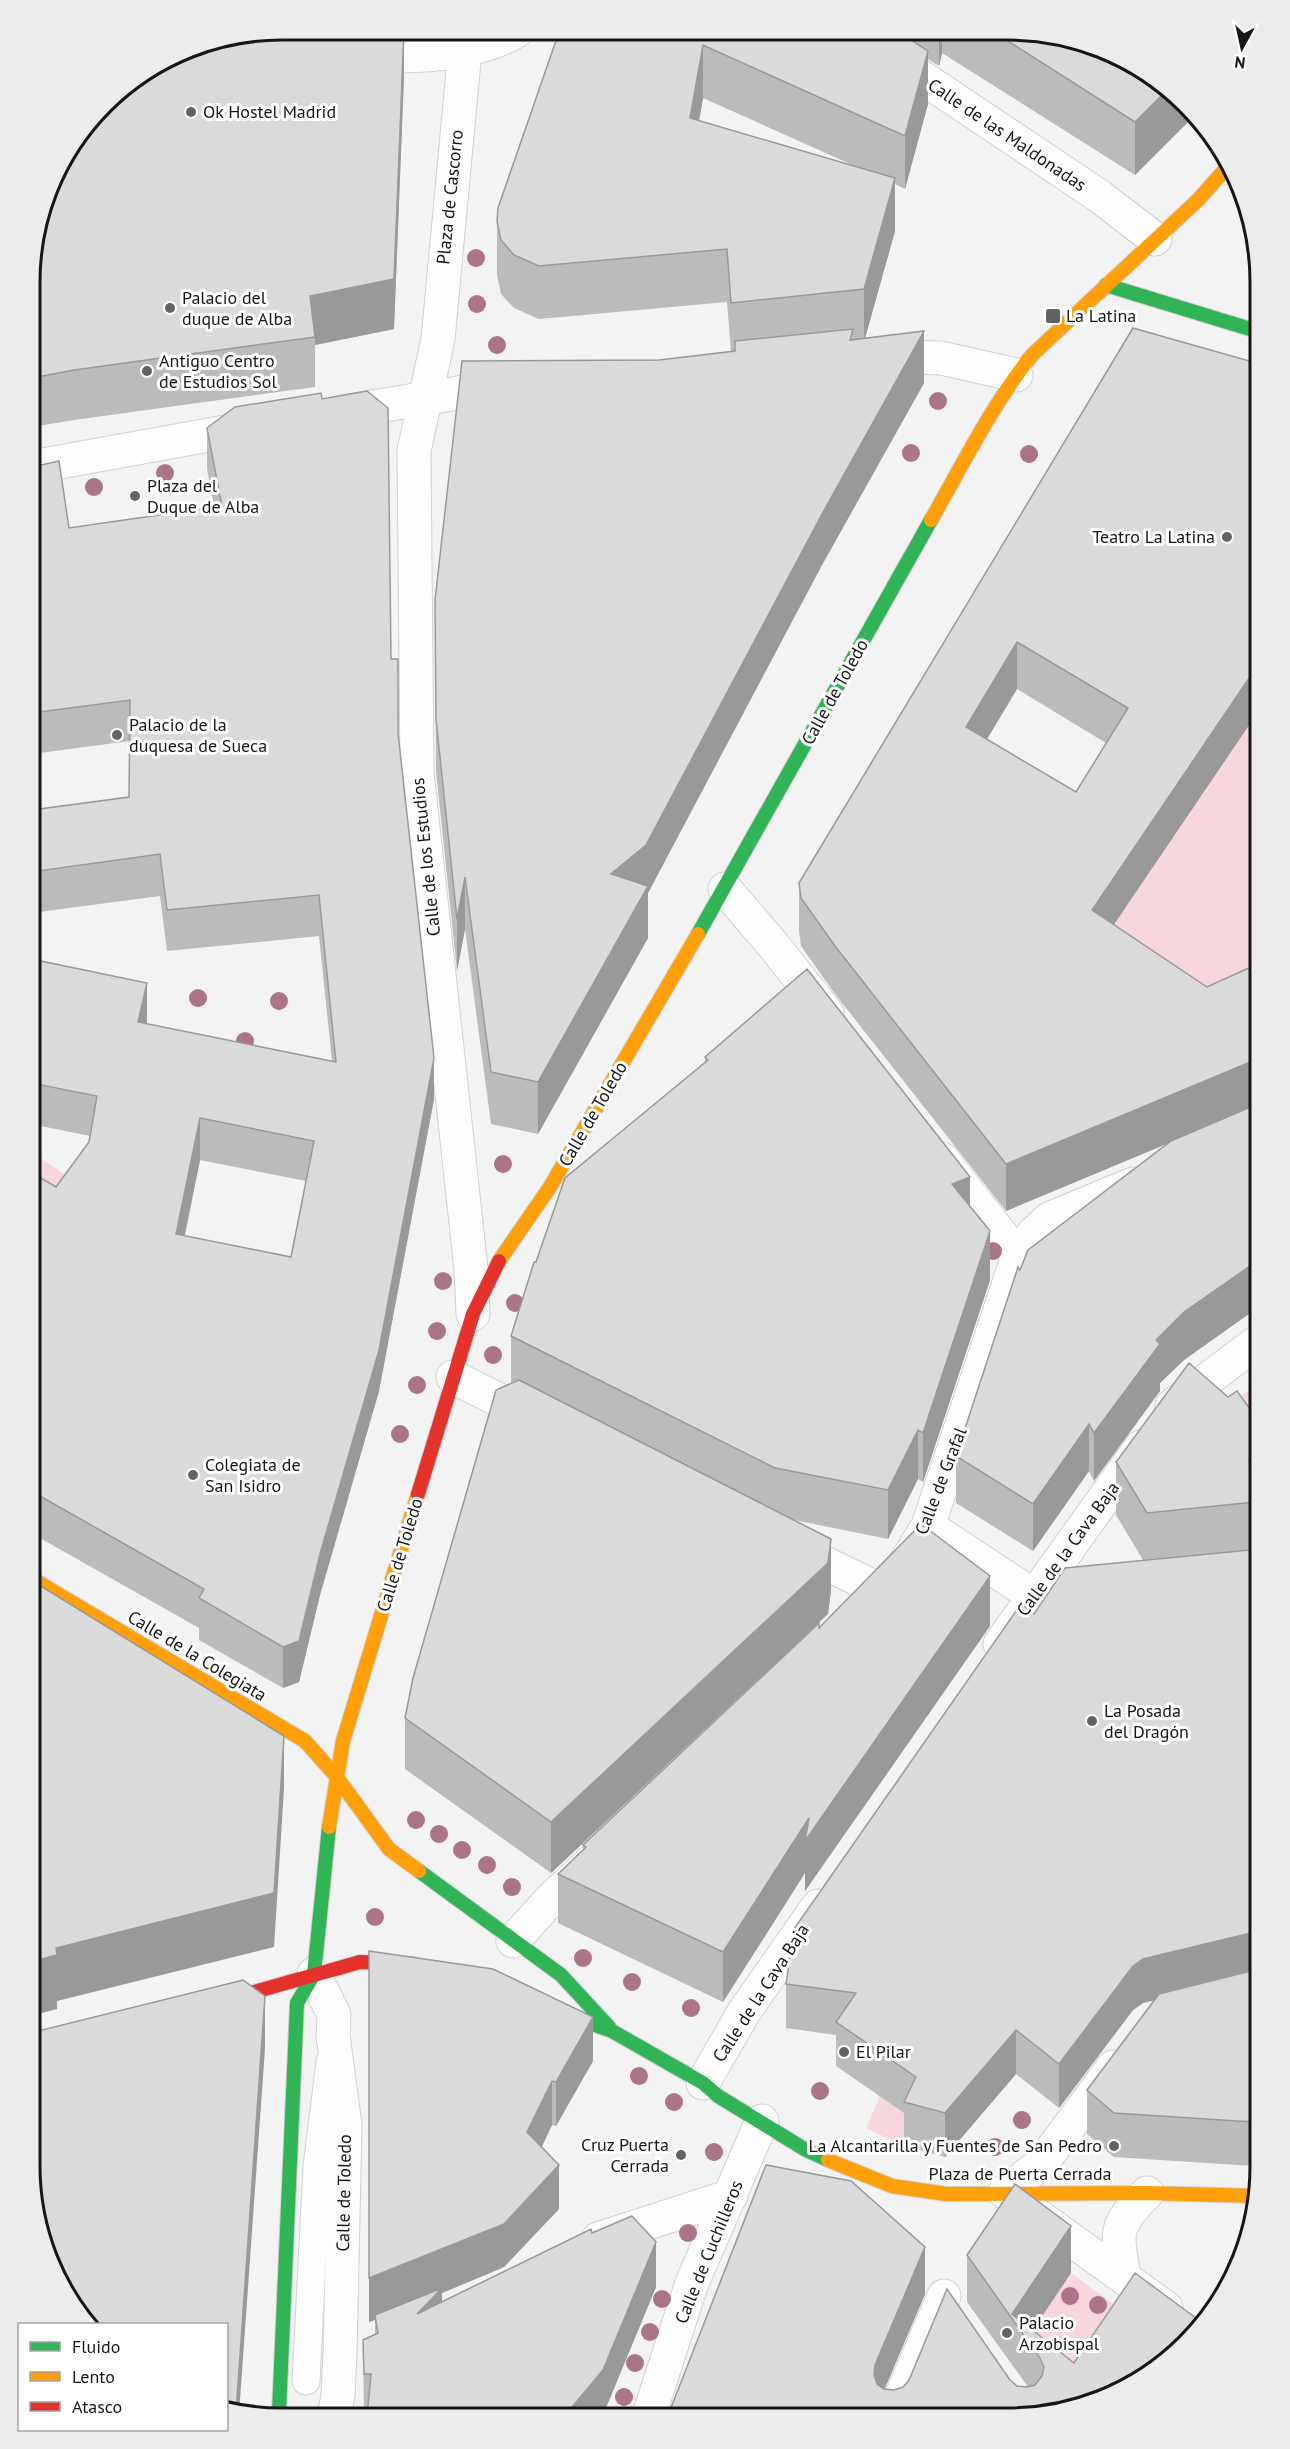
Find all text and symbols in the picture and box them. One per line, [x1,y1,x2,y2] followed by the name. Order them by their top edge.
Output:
[1212,18,1272,78] north arrow
[1233,52,1247,73] text: N
[924,73,1091,196] street label: Calle de las Maldonadas
[203,100,336,123] place label: Ok Hostel Madrid
[184,105,198,119] marker: Ok Hostel Madrid
[431,128,468,265] street label: Plaza de Cascorro
[182,286,292,330] place label: Palacio del duque de Alba
[163,301,177,315] marker: Palacio del duque de Alba
[1066,304,1136,327] place label: La Latina
[1044,307,1062,325] marker: La Latina
[159,349,277,393] place label: Antiguo Centro de Estudios Sol
[140,364,154,378] marker: Antiguo Centro de Estudios Sol
[147,474,259,518] place label: Plaza del Duque de Alba
[128,489,142,503] marker: Plaza del Duque de Alba
[1092,525,1215,548] place label: Teatro La Latina
[1220,530,1234,544] marker: Teatro La Latina
[796,635,873,749] street label: Calle de Toledo
[129,713,267,757] place label: Palacio de la duquesa de Sueca
[110,728,124,742] marker: Palacio de la duquesa de Sueca
[406,777,445,937] street label: Calle de los Estudios
[553,1057,632,1170] street label: Calle de Toledo
[910,1423,972,1538] street label: Calle de Grafal
[205,1453,301,1497] place label: Colegiata de San Isidro
[186,1468,200,1482] marker: Colegiata de San Isidro
[1011,1477,1124,1620] street label: Calle de la Cava Baja
[371,1495,428,1614] street label: Calle de Toledo
[124,1605,271,1706] street label: Calle de la Colegiata
[1104,1699,1189,1743] place label: La Posada del Dragón
[1085,1714,1099,1728] marker: La Posada del Dragón
[707,1919,814,2066] street label: Calle de la Cava Baja
[856,2040,911,2063] place label: El Pilar
[837,2045,851,2059] marker: El Pilar
[581,2133,669,2177] place label: Cruz Puerta Cerrada
[331,2134,356,2252] street label: Calle de Toledo
[808,2134,1102,2157] place label: La Alcantarilla y Fuentes de San Pedro
[1107,2139,1121,2153] marker: La Alcantarilla y Fuentes de San Pedro
[674,2148,688,2162] marker: Cruz Puerta Cerrada
[928,2162,1112,2185] street label: Plaza de Puerta Cerrada
[669,2177,748,2327] street label: Calle de Cuchilleros
[1019,2311,1100,2355] place label: Palacio Arzobispal
[18,2323,228,2431] legend
[1000,2326,1014,2340] marker: Palacio Arzobispal
[72,2335,120,2358] text: Fluido
[72,2365,115,2388] text: Lento
[72,2395,122,2418] text: Atasco

